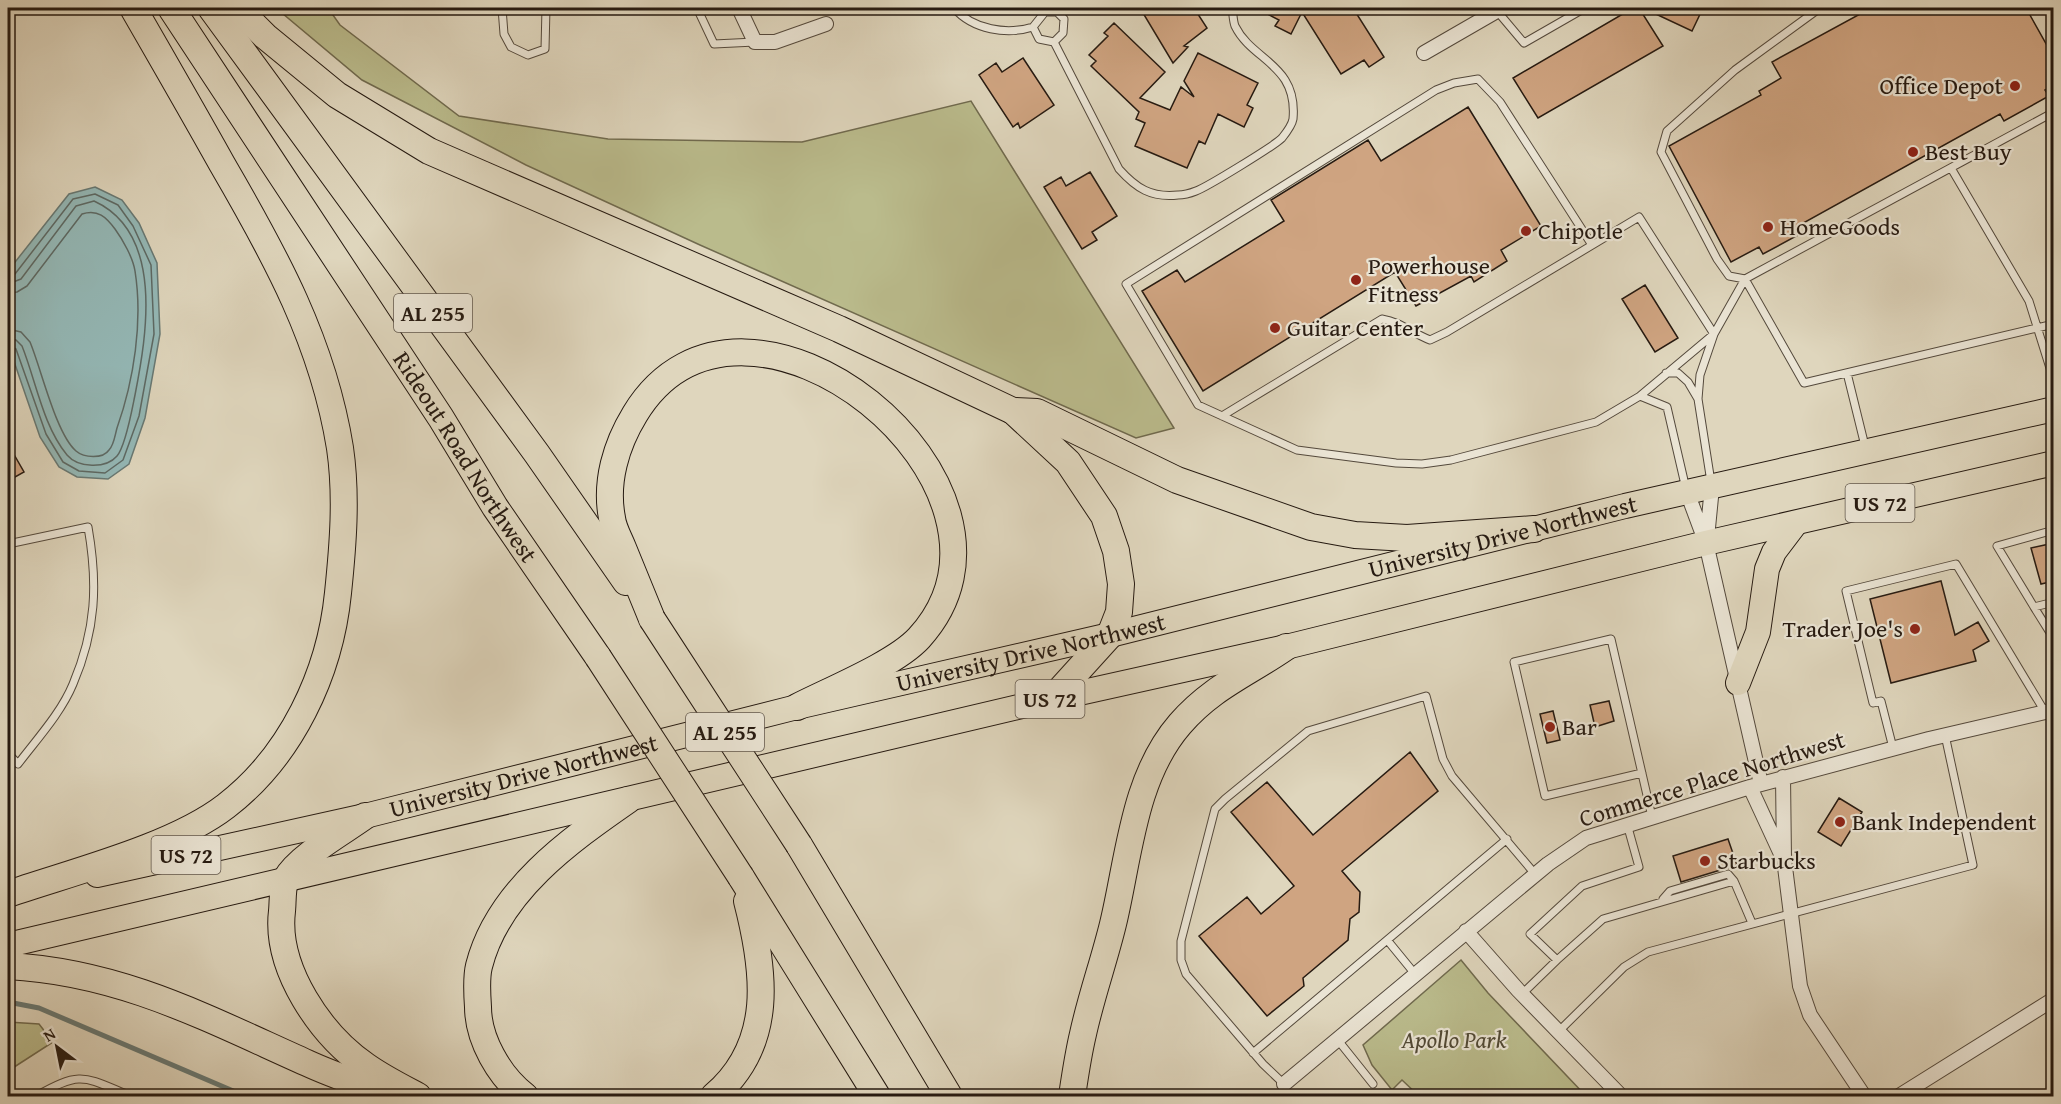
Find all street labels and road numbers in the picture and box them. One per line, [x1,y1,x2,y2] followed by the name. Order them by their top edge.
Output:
[394,294,472,332] road number: AL 255
[385,344,547,570] street label: Rideout Road Northwest
[1846,484,1914,522] road number: US 72
[1365,486,1641,587] street label: University Drive Northwest
[893,604,1170,701] street label: University Drive Northwest
[1016,680,1084,718] road number: US 72
[686,713,764,751] road number: AL 255
[1575,721,1850,836] street label: Commerce Place Northwest
[386,725,662,826] street label: University Drive Northwest
[152,836,220,874] road number: US 72

